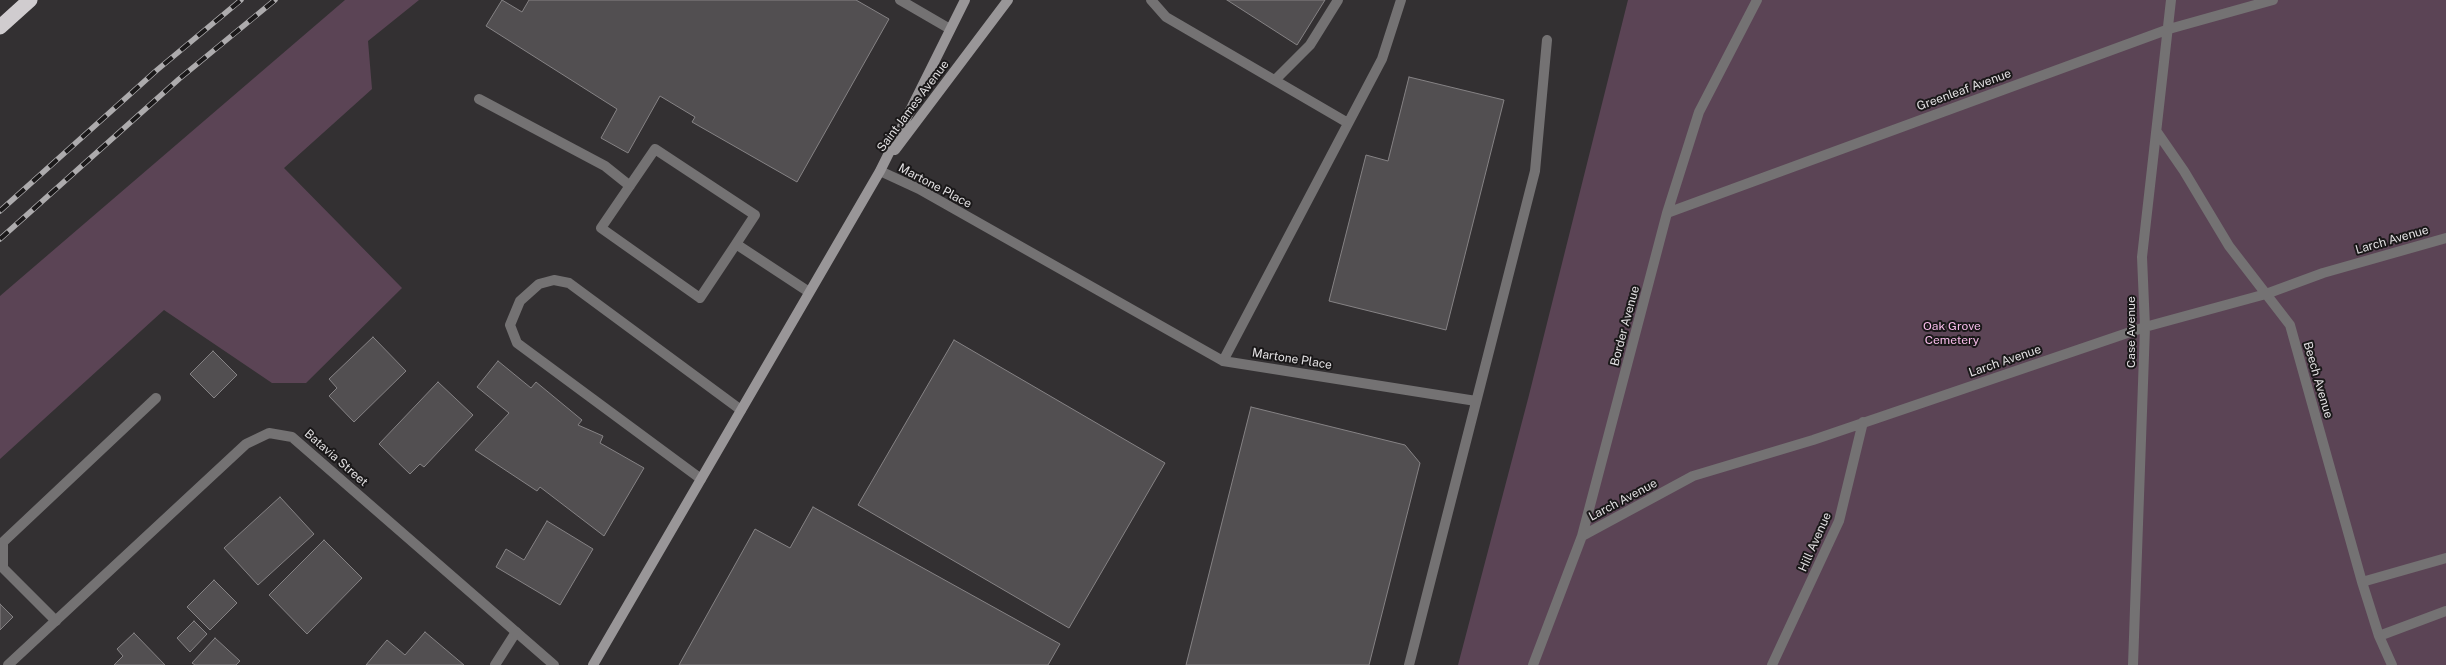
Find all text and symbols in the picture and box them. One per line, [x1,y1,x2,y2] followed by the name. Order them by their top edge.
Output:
[874,58,952,154] street label: Saint James Avenue
[1915,66,2013,114] street label: Greenleaf Avenue
[896,161,974,211] street label: Martone Place
[2354,223,2430,257] street label: Larch Avenue
[1607,284,1643,368] street label: Border Avenue
[2124,296,2138,368] street label: Case Avenue
[1923,319,1981,347] park label: Oak Grove Cemetery
[2300,340,2336,420] street label: Beech Avenue
[1967,342,2043,380] street label: Larch Avenue
[1251,346,1333,372] street label: Martone Place
[301,427,371,489] street label: Batavia Street
[1586,476,1660,524] street label: Larch Avenue
[1796,510,1834,574] street label: Hill Avenue

